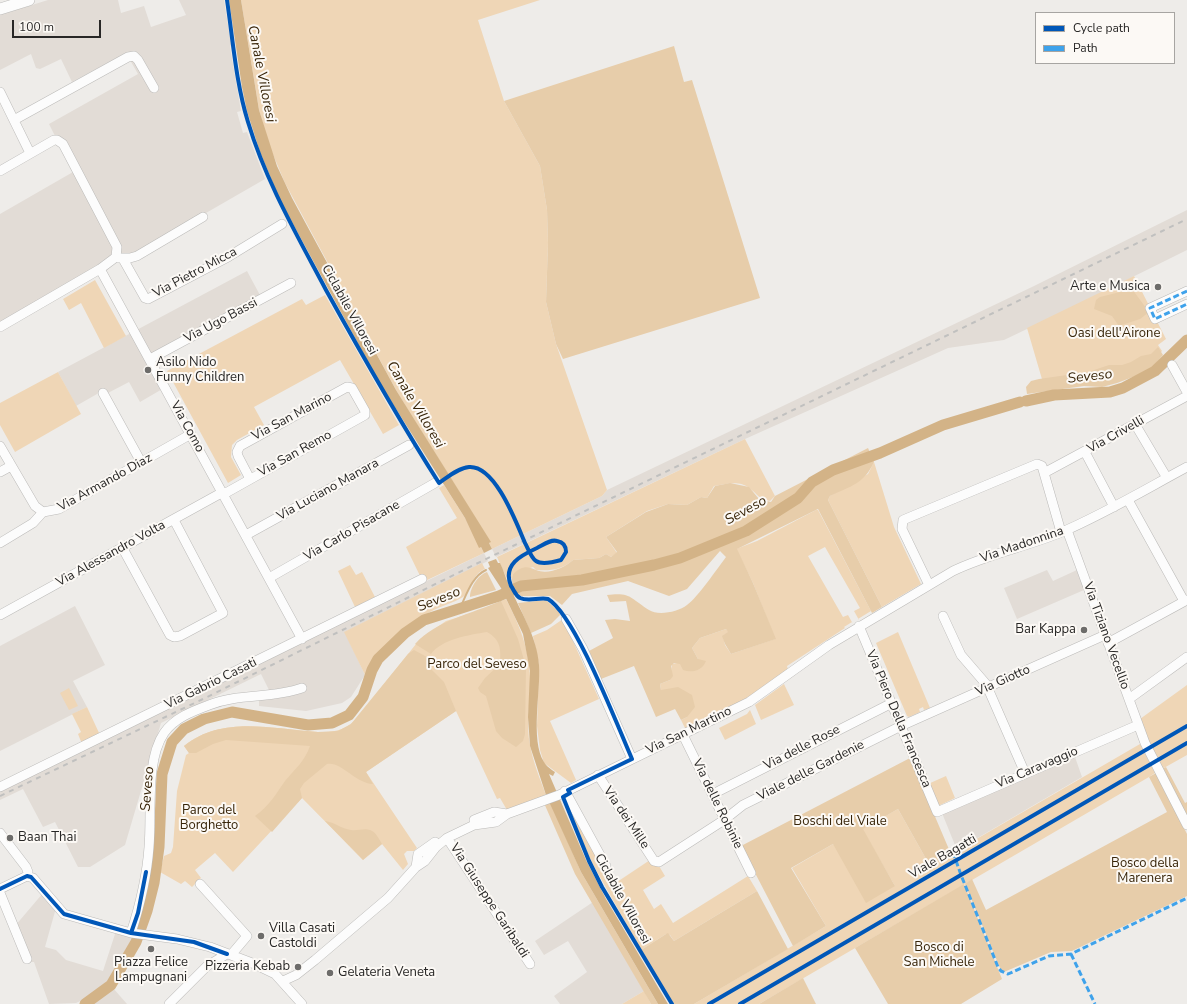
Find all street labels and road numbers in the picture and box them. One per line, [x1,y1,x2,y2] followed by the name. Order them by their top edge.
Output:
[150,244,240,302] street label: Via Pietro Micca
[318,262,380,358] street label: Ciclabile Villoresi
[182,295,260,347] street label: Via Ugo Bassi
[249,389,335,445] street label: Via San Marino
[167,399,207,455] street label: Via Como
[1085,413,1147,457] street label: Via Crivelli
[256,427,334,481] street label: Via San Remo
[55,451,155,515] street label: Via Armando Diaz
[274,456,382,524] street label: Via Luciano Manara
[301,497,403,565] street label: Via Carlo Pisacane
[54,517,168,591] street label: Via Alessandro Volta
[978,523,1066,567] street label: Via Madonnina
[1079,580,1133,692] street label: Via Tiziano Vecellio
[862,648,934,790] street label: Via Piero Della Francesca
[162,655,260,713] street label: Via Gabrio Casati
[973,662,1033,700] street label: Via Giotto
[644,704,734,758] street label: Via San Martino
[761,722,843,774] street label: Via delle Rose
[755,737,867,805] street label: Viale delle Gardenie
[993,744,1081,792] street label: Via Caravaggio
[688,756,746,852] street label: Via delle Robinie
[599,784,653,852] street label: Via dei Mille
[907,831,979,883] street label: Viale Bagatti
[446,841,532,961] street label: Via Giuseppe Garibaldi
[591,851,653,947] street label: Ciclabile Villoresi

